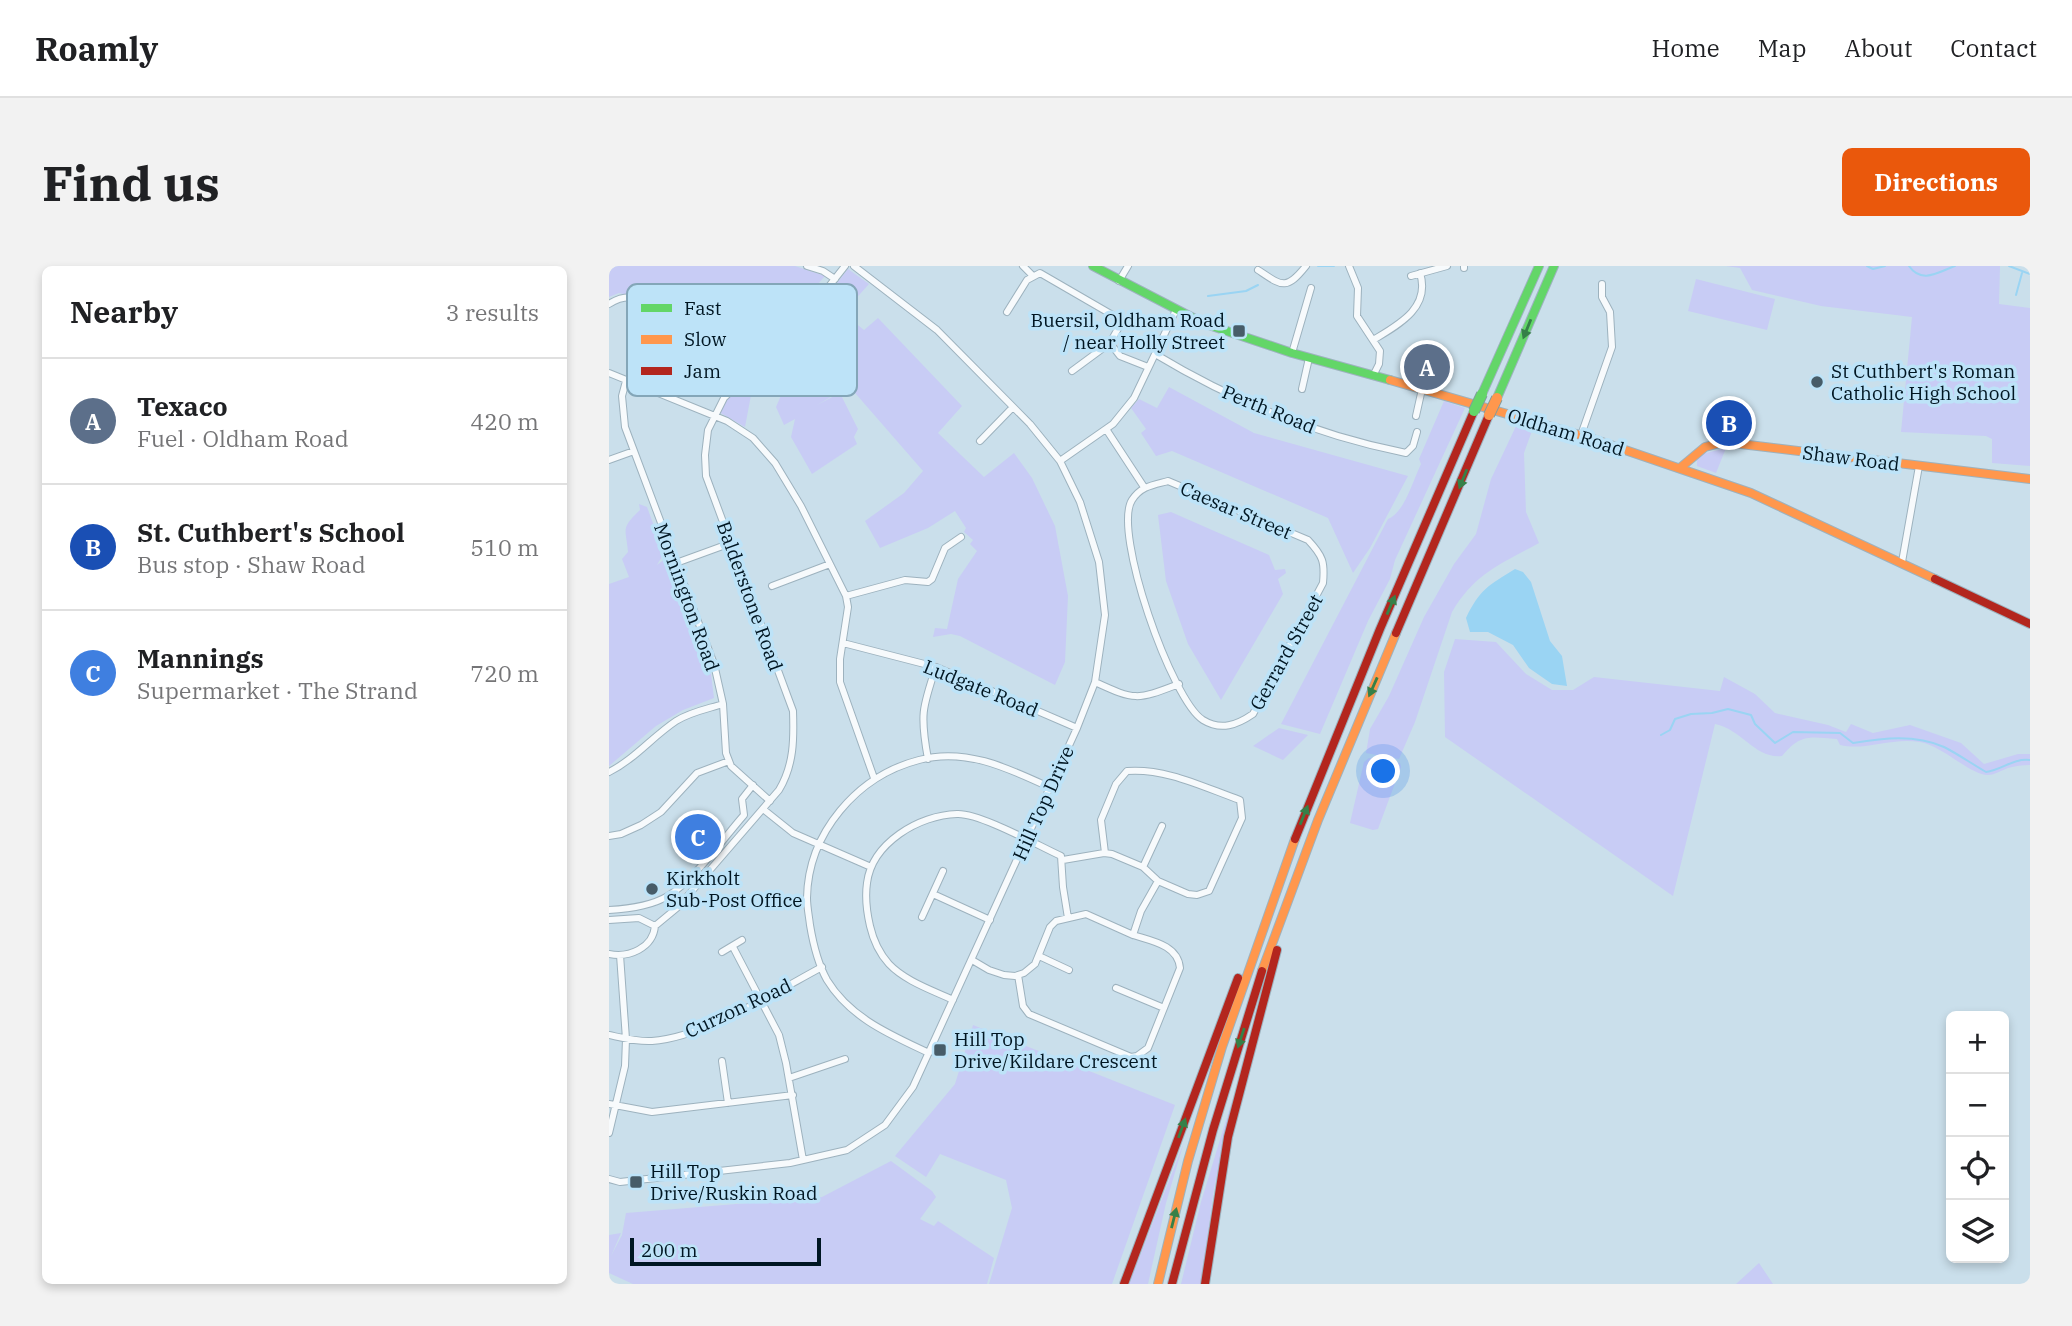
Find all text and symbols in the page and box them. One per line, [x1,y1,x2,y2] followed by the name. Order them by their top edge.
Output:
[35,27,158,70] text: Roamly
[1652,32,1720,64] text: Home
[1758,32,1806,64] text: Map
[1844,32,1912,64] text: About
[1950,32,2037,64] text: Contact
[1842,148,2030,216] button: Directions
[42,151,220,214] text: Find us
[627,284,857,396] legend
[70,292,178,331] text: Nearby
[684,296,722,320] text: Fast
[446,297,539,327] text: 3 results
[1031,308,1225,354] place label: Buersil, Oldham Road / near Holly Street
[1522,318,1533,339] one-way arrow
[1231,323,1247,339] marker: Buersil, Oldham Road / near Holly Street
[684,327,726,351] text: Slow
[1404,341,1450,393] pin: A
[684,359,721,383] text: Jam
[1831,359,2016,405] place label: St Cuthbert's Roman Catholic High School
[1809,374,1825,390] marker: St Cuthbert's Roman Catholic High School
[1219,379,1319,439] street label: Perth Road
[137,389,228,423] text: Texaco
[1706,397,1752,449] pin: B
[1505,403,1627,461] street label: Oldham Road
[85,406,101,436] text: A
[470,406,539,436] text: 420 m
[137,423,349,453] text: Fuel · Oldham Road
[1801,440,1901,476] street label: Shaw Road
[1457,468,1468,489] one-way arrow
[1177,476,1296,544] street label: Caesar Street
[137,515,405,549] text: St. Cuthbert's School
[712,518,788,674] street label: Balderstone Road
[649,520,725,674] street label: Mornington Road
[85,532,101,562] text: B
[470,532,539,562] text: 510 m
[137,549,366,579] text: Bus stop · Shaw Road
[1244,590,1328,714] street label: Gerrard Street
[1385,594,1396,615] one-way arrow
[137,641,264,675] text: Mannings
[920,654,1042,722] street label: Ludgate Road
[85,658,101,688] text: C
[470,658,539,688] text: 720 m
[137,675,418,705] text: Supermarket · The Strand
[1367,677,1378,698] one-way arrow
[1007,742,1079,864] street label: Hill Top Drive
[1366,754,1400,788] your location
[1298,804,1309,825] one-way arrow
[675,811,721,863] pin: C
[666,866,803,912] place label: Kirkholt Sub-Post Office
[644,881,660,897] marker: Kirkholt Sub-Post Office
[681,973,795,1043] street label: Curzon Road
[1946,1011,2009,1263] map controls
[1946,1011,2009,1074] button: +
[954,1027,1158,1073] place label: Hill Top Drive/Kildare Crescent
[1235,1027,1246,1048] one-way arrow
[932,1042,948,1058] marker: Hill Top Drive/Kildare Crescent
[1946,1074,2009,1137] button: −
[1177,1118,1188,1139] one-way arrow
[1946,1137,2009,1200] button: locate
[650,1159,818,1205] place label: Hill Top Drive/Ruskin Road
[628,1174,644,1190] marker: Hill Top Drive/Ruskin Road
[1946,1200,2009,1263] button: layers
[1169,1207,1180,1229] one-way arrow
[630,1235,821,1267] scale bar
[641,1238,698,1262] text: 200 m

